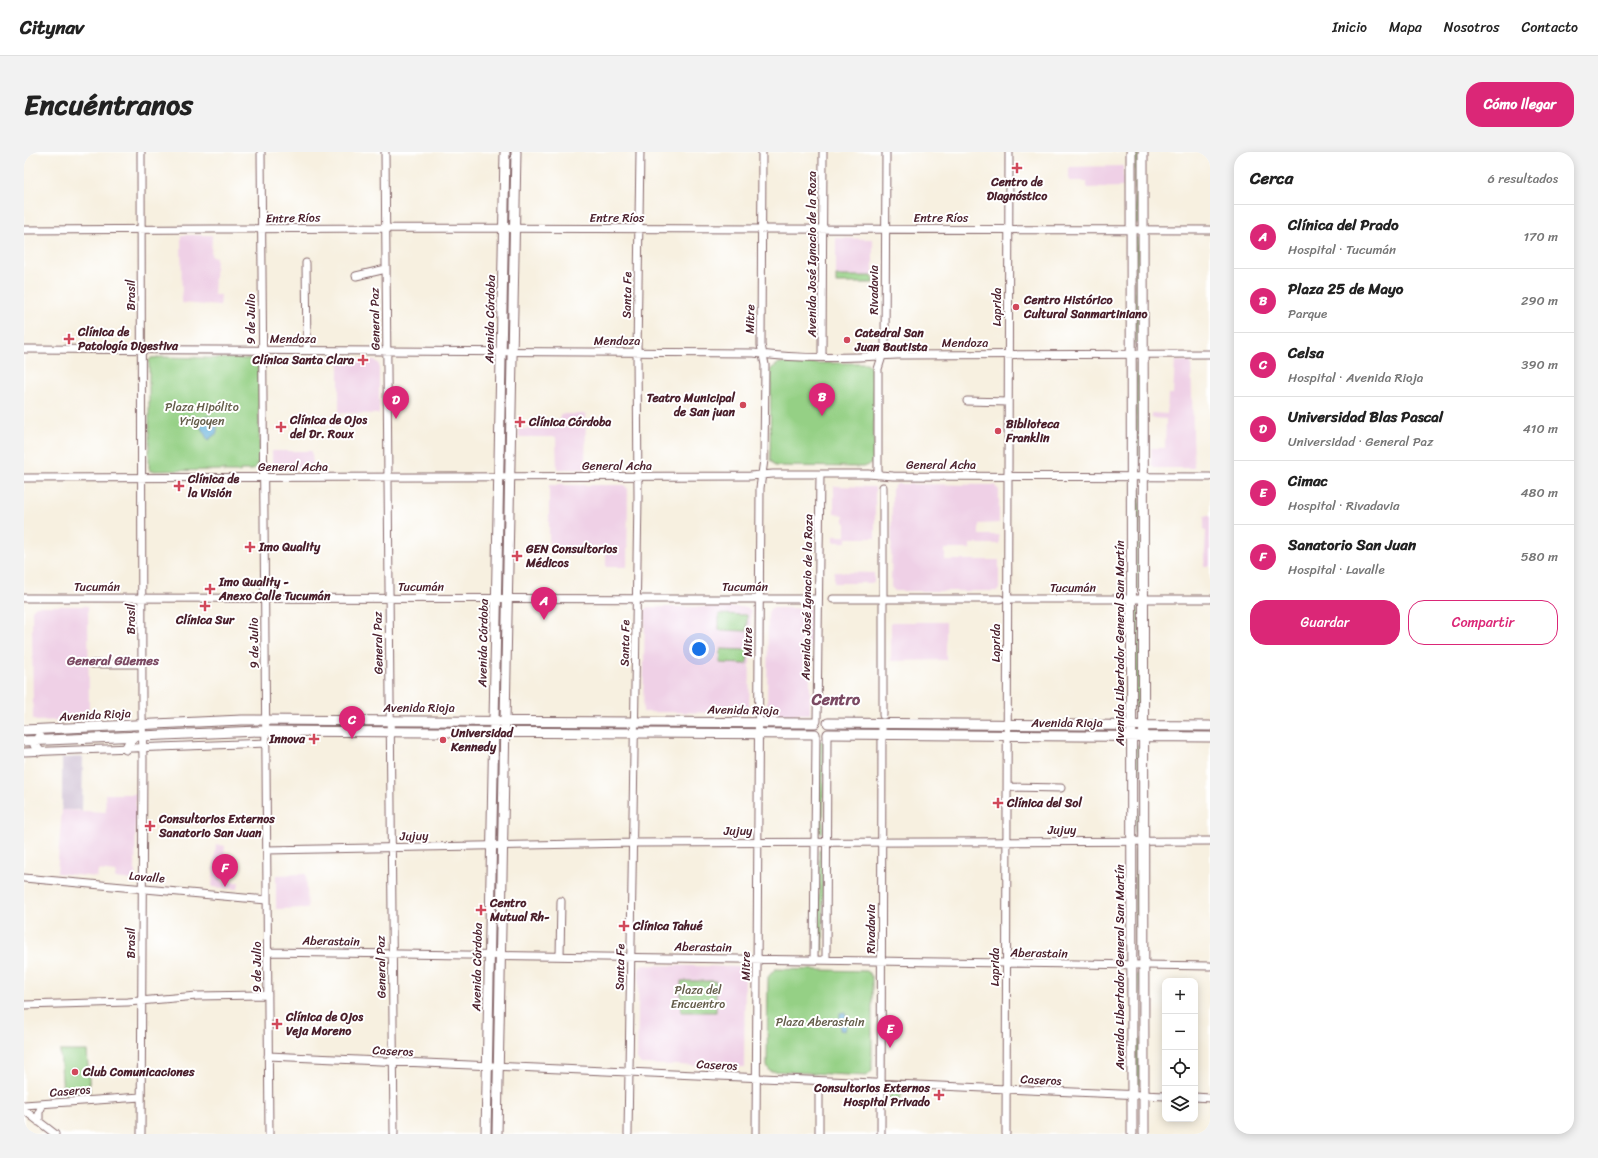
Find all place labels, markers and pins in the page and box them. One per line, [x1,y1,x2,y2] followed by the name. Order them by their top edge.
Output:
[1011,162,1023,174] marker: Centro de Diagnóstico
[987,171,1048,207] place label: Centro de Diagnóstico
[1023,289,1148,325] place label: Centro Histórico Cultural Sanmartiniano
[1011,302,1021,312] marker: Centro Histórico Cultural Sanmartiniano
[77,321,179,357] place label: Clínica de Patología Digestiva
[854,322,929,358] place label: Catedral San Juan Bautista
[63,333,75,345] marker: Clínica de Patología Digestiva
[842,335,852,345] marker: Catedral San Juan Bautista
[252,349,355,371] place label: Clínica Santa Clara
[357,354,369,366] marker: Clínica Santa Clara
[809,383,835,416] pin: B
[383,386,409,419] pin: D
[647,387,736,423] place label: Teatro Municipal de San juan
[738,400,748,410] marker: Teatro Municipal de San juan
[289,409,368,445] place label: Clínica de Ojos del Dr. Roux
[528,411,611,433] place label: Clínica Córdoba
[1005,413,1060,449] place label: Biblioteca Franklin
[514,416,526,428] marker: Clínica Córdoba
[275,421,287,433] marker: Clínica de Ojos del Dr. Roux
[993,426,1003,436] marker: Biblioteca Franklin
[187,468,239,504] place label: Clínica de la Visión
[173,480,185,492] marker: Clínica de la Visión
[258,536,321,558] place label: Imo Quality
[525,538,618,574] place label: GEN Consultorios Médicos
[244,541,256,553] marker: Imo Quality
[511,550,523,562] marker: GEN Consultorios Médicos
[218,571,331,607] place label: Imo Quality - Anexo Calle Tucumán
[204,583,216,595] marker: Imo Quality - Anexo Calle Tucumán
[531,587,557,620] pin: A
[199,600,211,612] marker: Clínica Sur
[175,609,235,631] place label: Clínica Sur
[339,706,365,739] pin: C
[450,722,515,758] place label: Universidad Kennedy
[269,728,306,750] place label: Innova
[308,733,320,745] marker: Innova
[438,735,448,745] marker: Universidad Kennedy
[1006,792,1082,814] place label: Clínica del Sol
[992,797,1004,809] marker: Clínica del Sol
[158,808,275,844] place label: Consultorios Externos Sanatorio San Juan
[144,820,156,832] marker: Consultorios Externos Sanatorio San Juan
[212,854,238,887] pin: F
[489,892,550,928] place label: Centro Mutual Rh-
[475,904,487,916] marker: Centro Mutual Rh-
[632,915,703,937] place label: Clínica Tahué
[618,920,630,932] marker: Clínica Tahué
[285,1006,364,1042] place label: Clínica de Ojos Veja Moreno
[877,1015,903,1048] pin: E
[271,1018,283,1030] marker: Clínica de Ojos Veja Moreno
[82,1061,195,1083] place label: Club Comunicaciones
[70,1067,80,1077] marker: Club Comunicaciones
[813,1077,930,1113] place label: Consultorios Externos Hospital Privado
[933,1089,945,1101] marker: Consultorios Externos Hospital Privado

